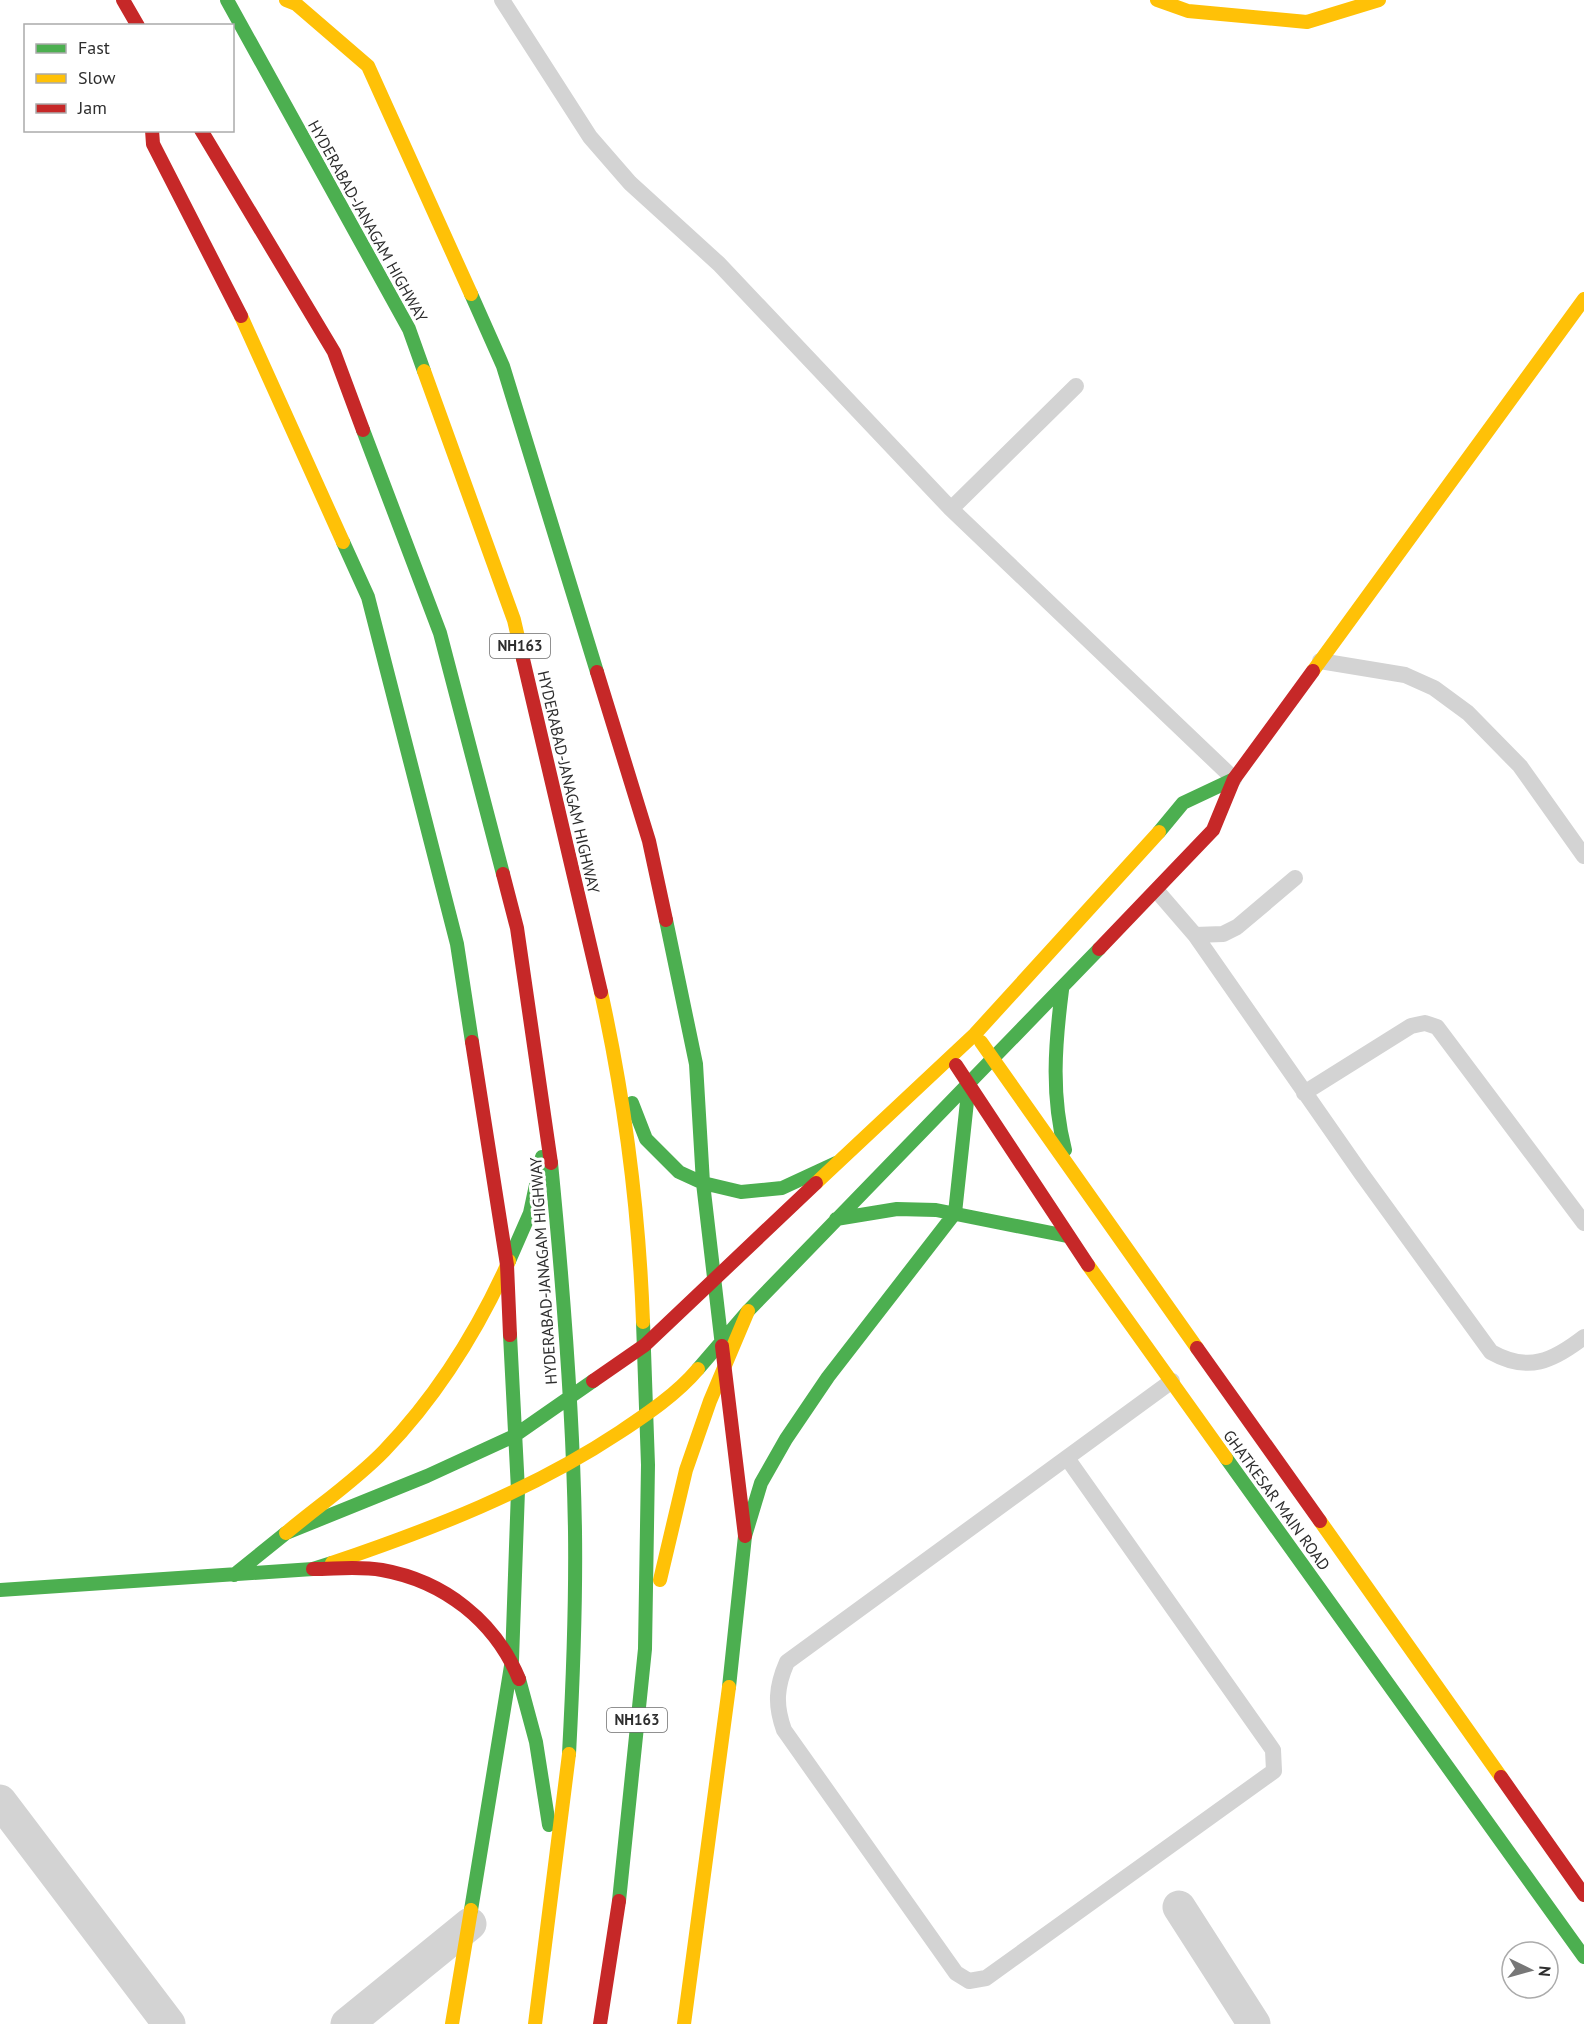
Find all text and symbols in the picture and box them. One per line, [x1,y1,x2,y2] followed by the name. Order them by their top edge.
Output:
[24,24,234,132] legend
[78,36,110,59] text: Fast
[78,66,116,89] text: Slow
[77,96,107,119] text: Jam
[304,116,432,326] street label: HYDERABAD-JANAGAM HIGHWAY
[490,634,550,658] road number: NH163
[534,669,604,895] street label: HYDERABAD-JANAGAM HIGHWAY
[525,1157,561,1385] street label: HYDERABAD-JANAGAM HIGHWAY
[1219,1426,1335,1574] street label: GHATKESAR MAIN ROAD
[607,1708,667,1732] road number: NH163
[1500,1940,1560,2000] north arrow
[1535,1965,1555,1977] text: N

